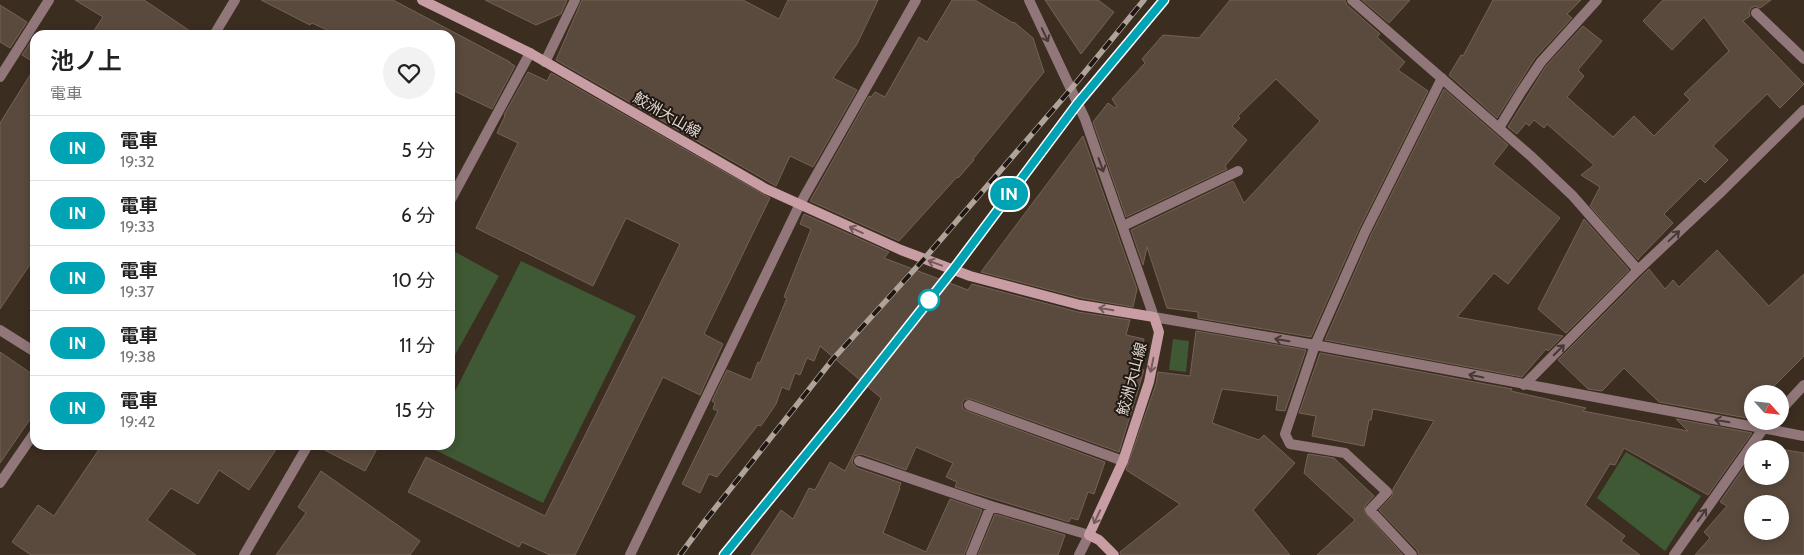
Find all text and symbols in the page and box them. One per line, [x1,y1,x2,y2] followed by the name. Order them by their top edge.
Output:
[1041,27,1051,42] one-way arrow
[50,46,122,75] text: 池ノ上
[383,47,435,99] button: heart
[50,84,82,103] text: 電車
[630,88,704,142] street label: 鮫洲大山線
[120,129,158,152] text: 電車
[69,137,86,159] text: IN
[401,139,435,162] text: 5 分
[120,152,155,171] text: 19:32
[1097,157,1106,172] one-way arrow
[986,178,1032,210] line badge: IN
[1000,183,1018,205] text: IN
[120,194,158,217] text: 電車
[69,202,86,224] text: IN
[401,204,435,227] text: 6 分
[120,217,155,236] text: 19:33
[849,225,864,235] one-way arrow
[1668,230,1680,242] one-way arrow
[928,258,944,267] one-way arrow
[120,259,158,282] text: 電車
[69,267,86,289] text: IN
[392,269,435,292] text: 10 分
[120,282,154,301] text: 19:37
[918,289,940,311] unlabelled marker
[1098,304,1114,314] one-way arrow
[120,324,158,347] text: 電車
[69,332,86,354] text: IN
[399,334,435,357] text: 11 分
[1275,334,1291,344] one-way arrow
[1114,340,1150,418] street label: 鮫洲大山線
[1552,344,1565,356] one-way arrow
[120,347,156,366] text: 19:38
[1147,356,1157,372] one-way arrow
[1469,370,1485,380] one-way arrow
[1744,385,1789,430] north arrow
[1744,385,1789,540] map controls
[120,389,158,412] text: 電車
[69,397,86,419] text: IN
[395,399,435,422] text: 15 分
[120,412,155,431] text: 19:42
[1714,416,1730,426] one-way arrow
[1744,440,1789,485] button: +
[1744,495,1789,540] button: −
[1697,508,1707,522] one-way arrow
[1092,509,1101,524] one-way arrow

